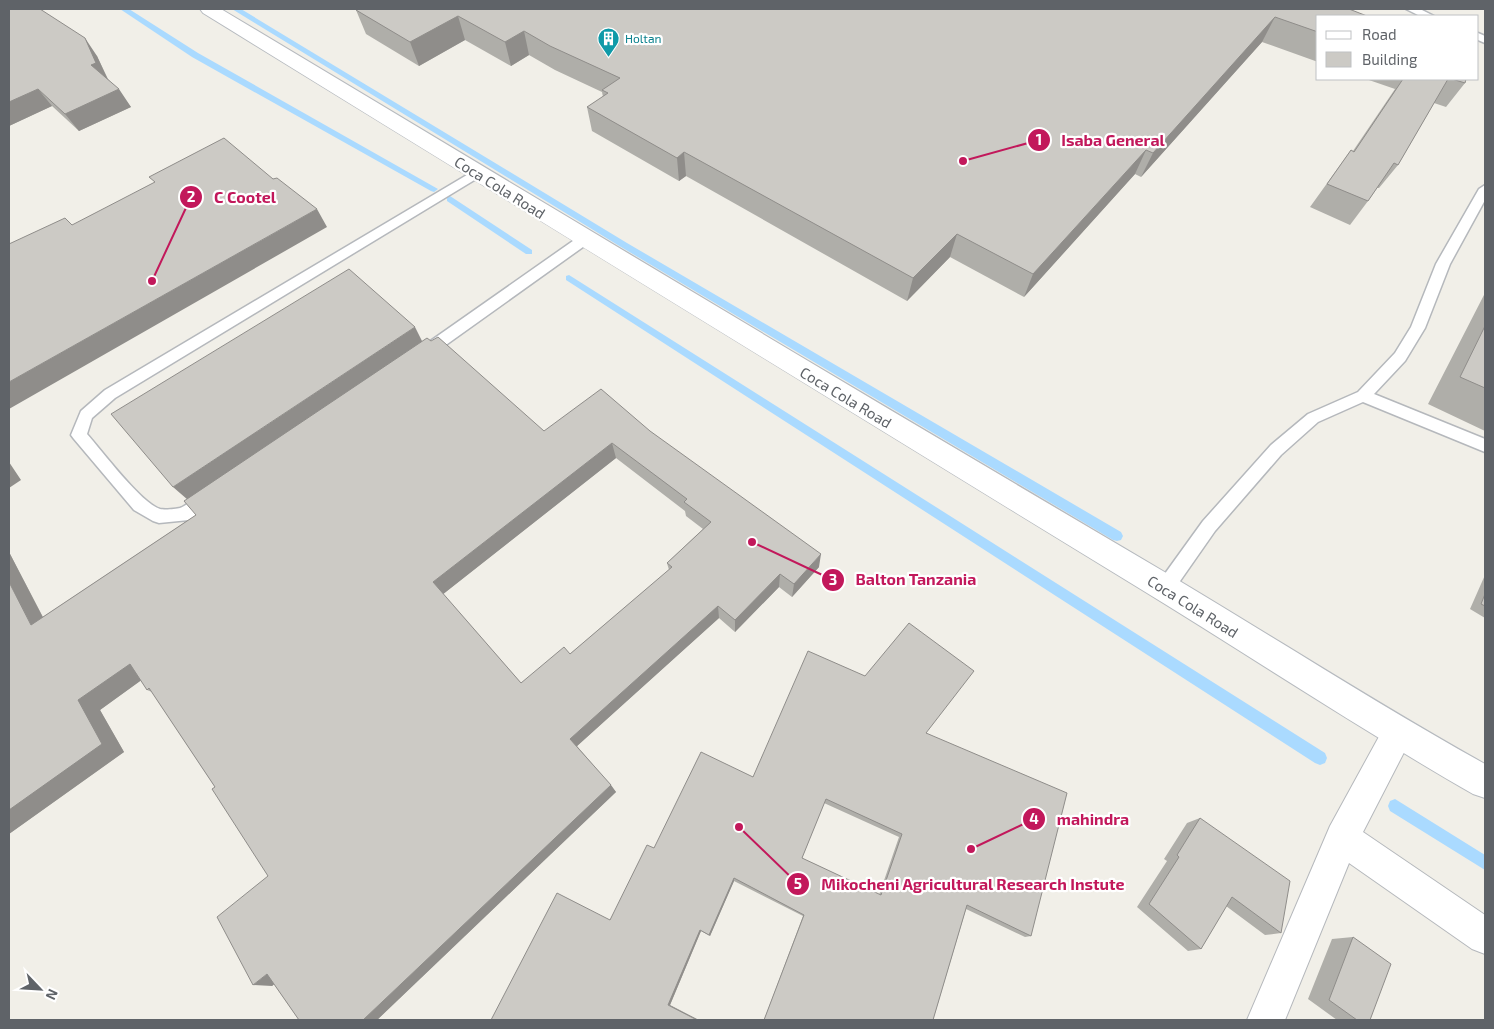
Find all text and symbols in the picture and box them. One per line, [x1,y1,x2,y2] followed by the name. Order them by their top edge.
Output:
[1316,15,1479,80] legend
[1362,25,1397,43] text: Road
[597,26,621,57] building icon: Holtan
[625,31,661,45] place label: Holtan
[1362,50,1418,68] text: Building
[1027,125,1175,156] callout: Isaba General
[1036,130,1042,148] text: 1
[1061,130,1166,149] text: Isaba General
[451,152,549,222] street label: Coca Cola Road
[179,182,286,213] callout: C Cootel
[187,187,196,205] text: 2
[214,187,277,206] text: C Cootel
[797,363,895,431] street label: Coca Cola Road
[821,564,987,595] callout: Balton Tanzania
[856,569,976,588] text: Balton Tanzania
[829,570,837,588] text: 3
[1144,571,1242,641] street label: Coca Cola Road
[1022,804,1139,835] callout: mahindra
[1029,809,1039,827] text: 4
[1057,809,1129,828] text: mahindra
[786,868,1135,899] callout: Mikocheni Agricultural Research Instute
[794,874,802,892] text: 5
[821,874,1125,893] text: Mikocheni Agricultural Research Instute
[15,964,65,1014] north arrow
[42,987,62,1003] text: N

